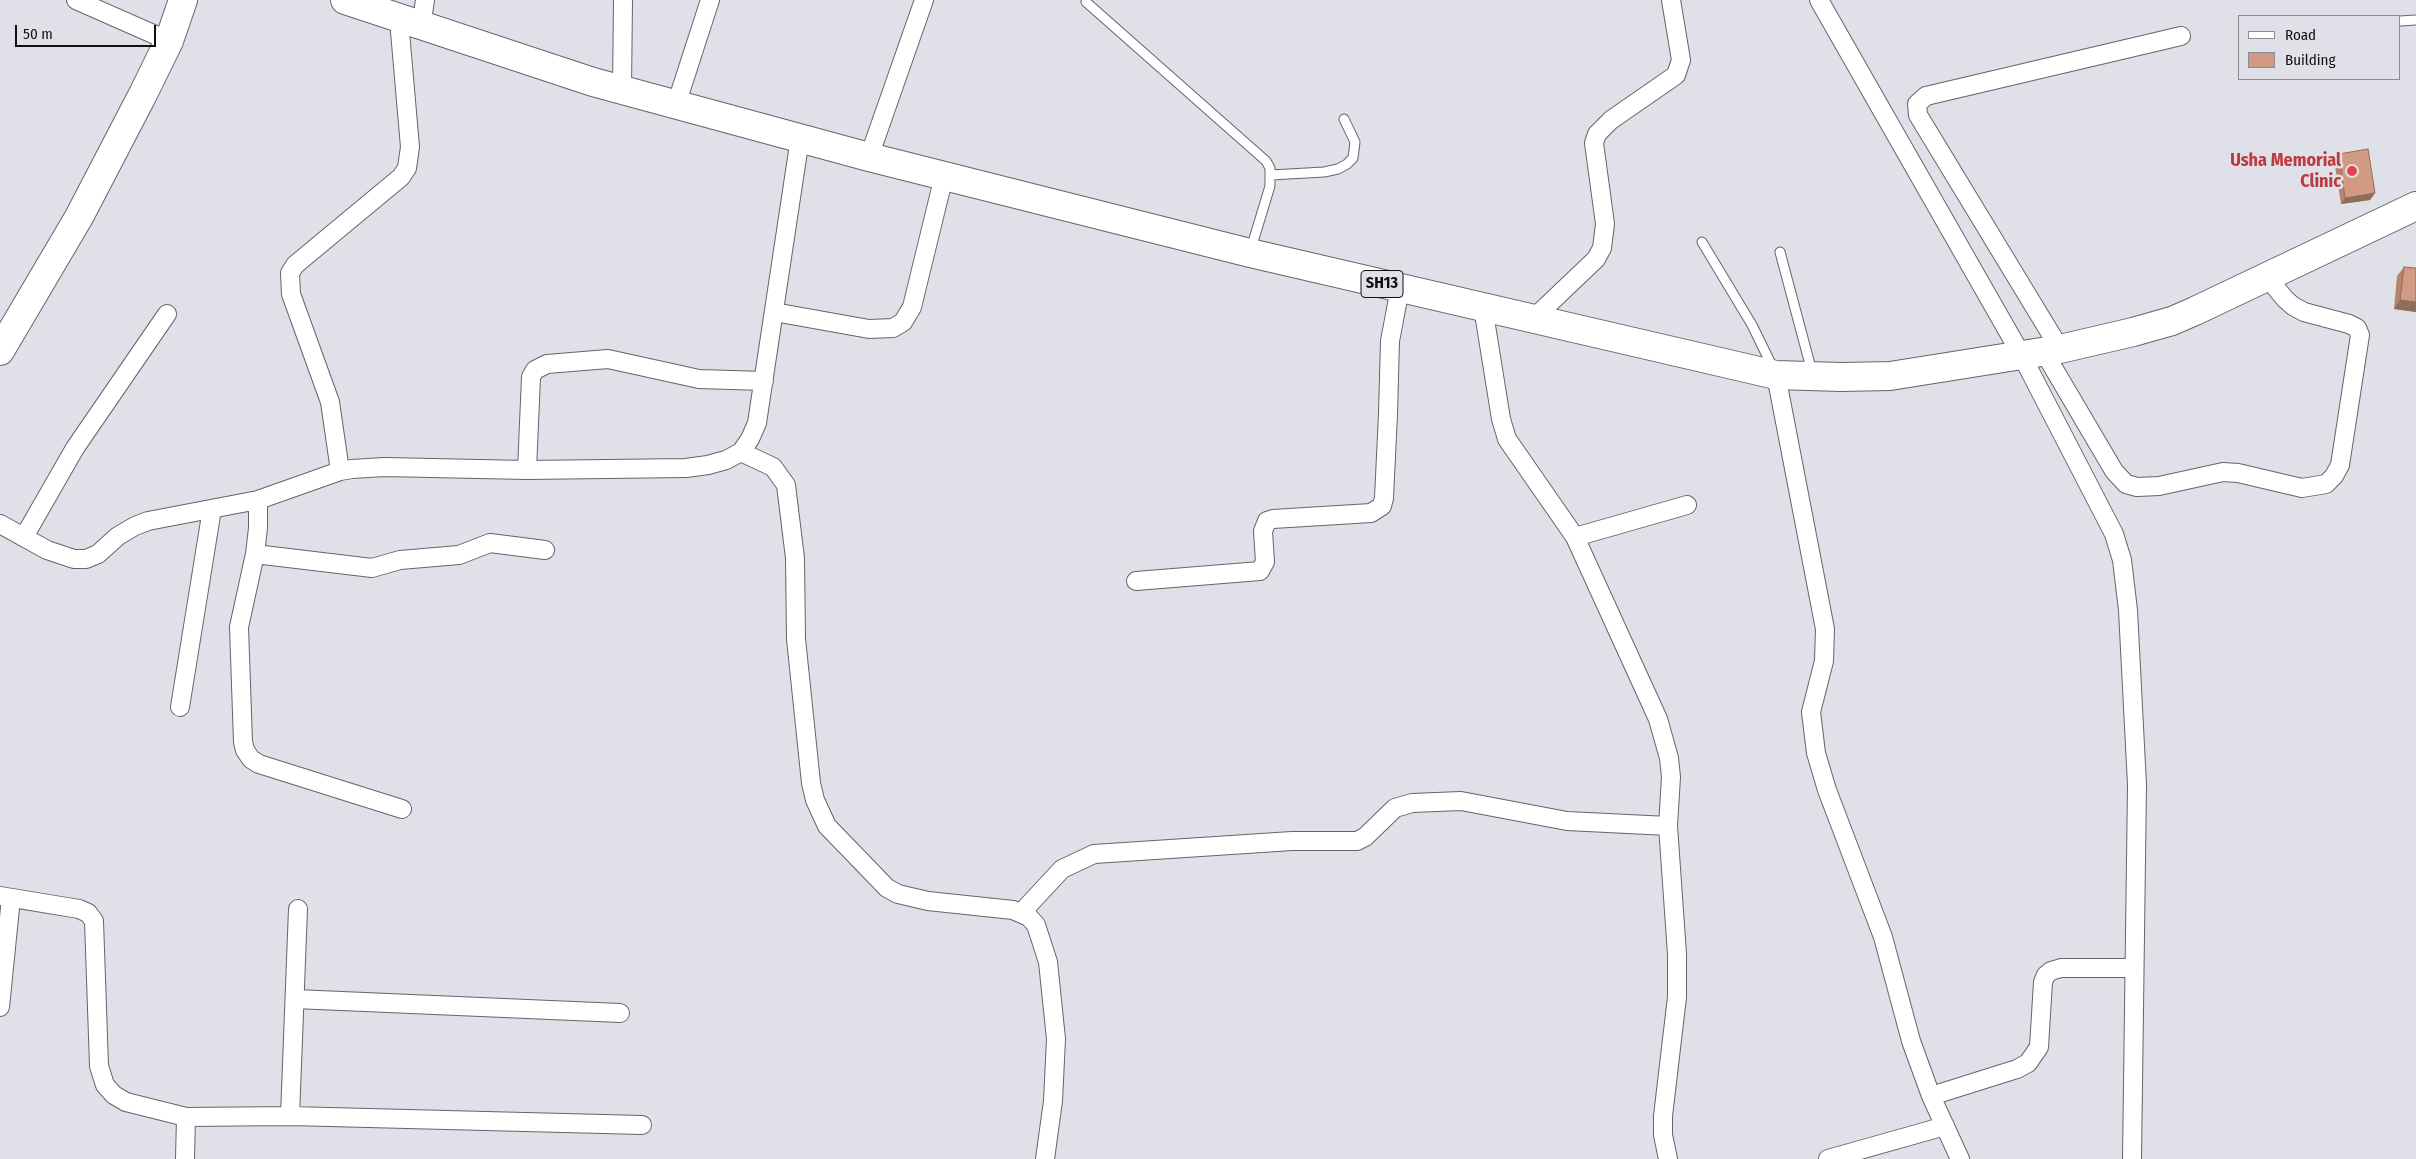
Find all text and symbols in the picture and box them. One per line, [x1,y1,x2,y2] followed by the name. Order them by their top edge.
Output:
[18,15,159,47] scale bar
[2238,15,2401,80] legend
[23,25,53,43] text: 50 m
[2285,26,2316,44] text: Road
[2285,51,2336,69] text: Building
[2230,150,2341,192] place label: Usha Memorial Clinic
[2345,164,2359,178] marker: Usha Memorial Clinic
[1361,270,1403,298] road number: SH13

